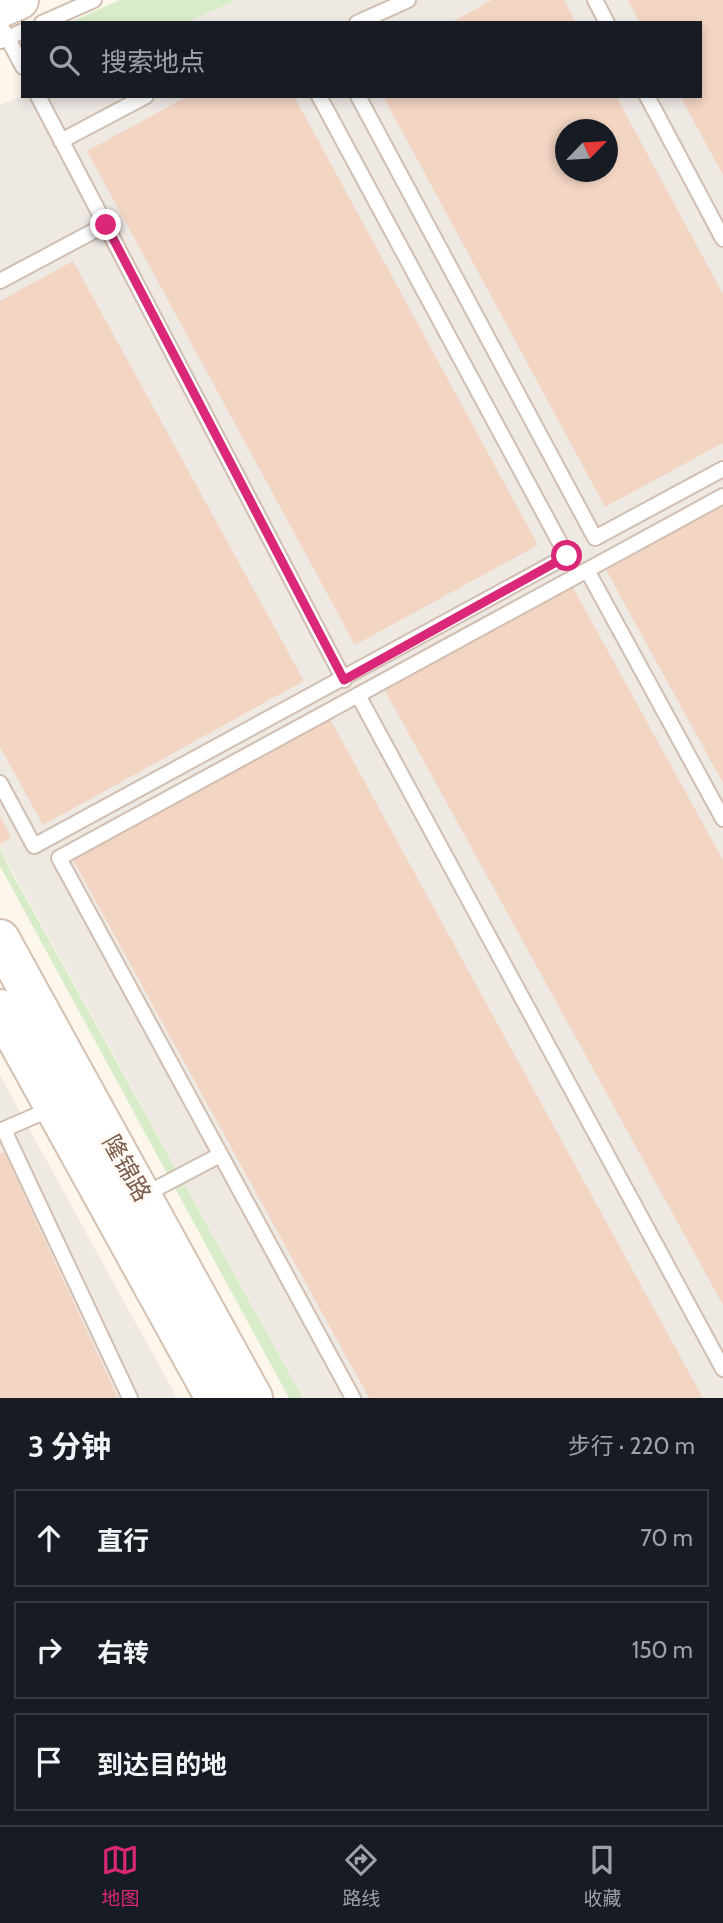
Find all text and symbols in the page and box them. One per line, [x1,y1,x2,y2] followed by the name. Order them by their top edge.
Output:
[21,21,702,98] search box
[45,41,83,79] icon: search
[101,46,205,78] text: 搜索地点
[555,119,618,182] north arrow
[90,209,121,240] route end
[551,540,582,571] route start
[97,1129,157,1207] street label: 隆锦路
[28,1428,111,1465] text: 3 分钟
[568,1432,695,1460] text: 步行 · 220 m
[30,1519,68,1557] icon: ahead
[640,1524,693,1552] text: 70 m
[97,1525,149,1557] text: 直行
[30,1631,68,1669] icon: right
[632,1636,693,1664] text: 150 m
[97,1637,149,1669] text: 右转
[30,1743,68,1781] icon: arrive
[97,1749,227,1781] text: 到达目的地
[101,1841,140,1910] tab: 地图
[342,1841,381,1910] tab: 路线
[583,1841,622,1910] tab: 收藏

